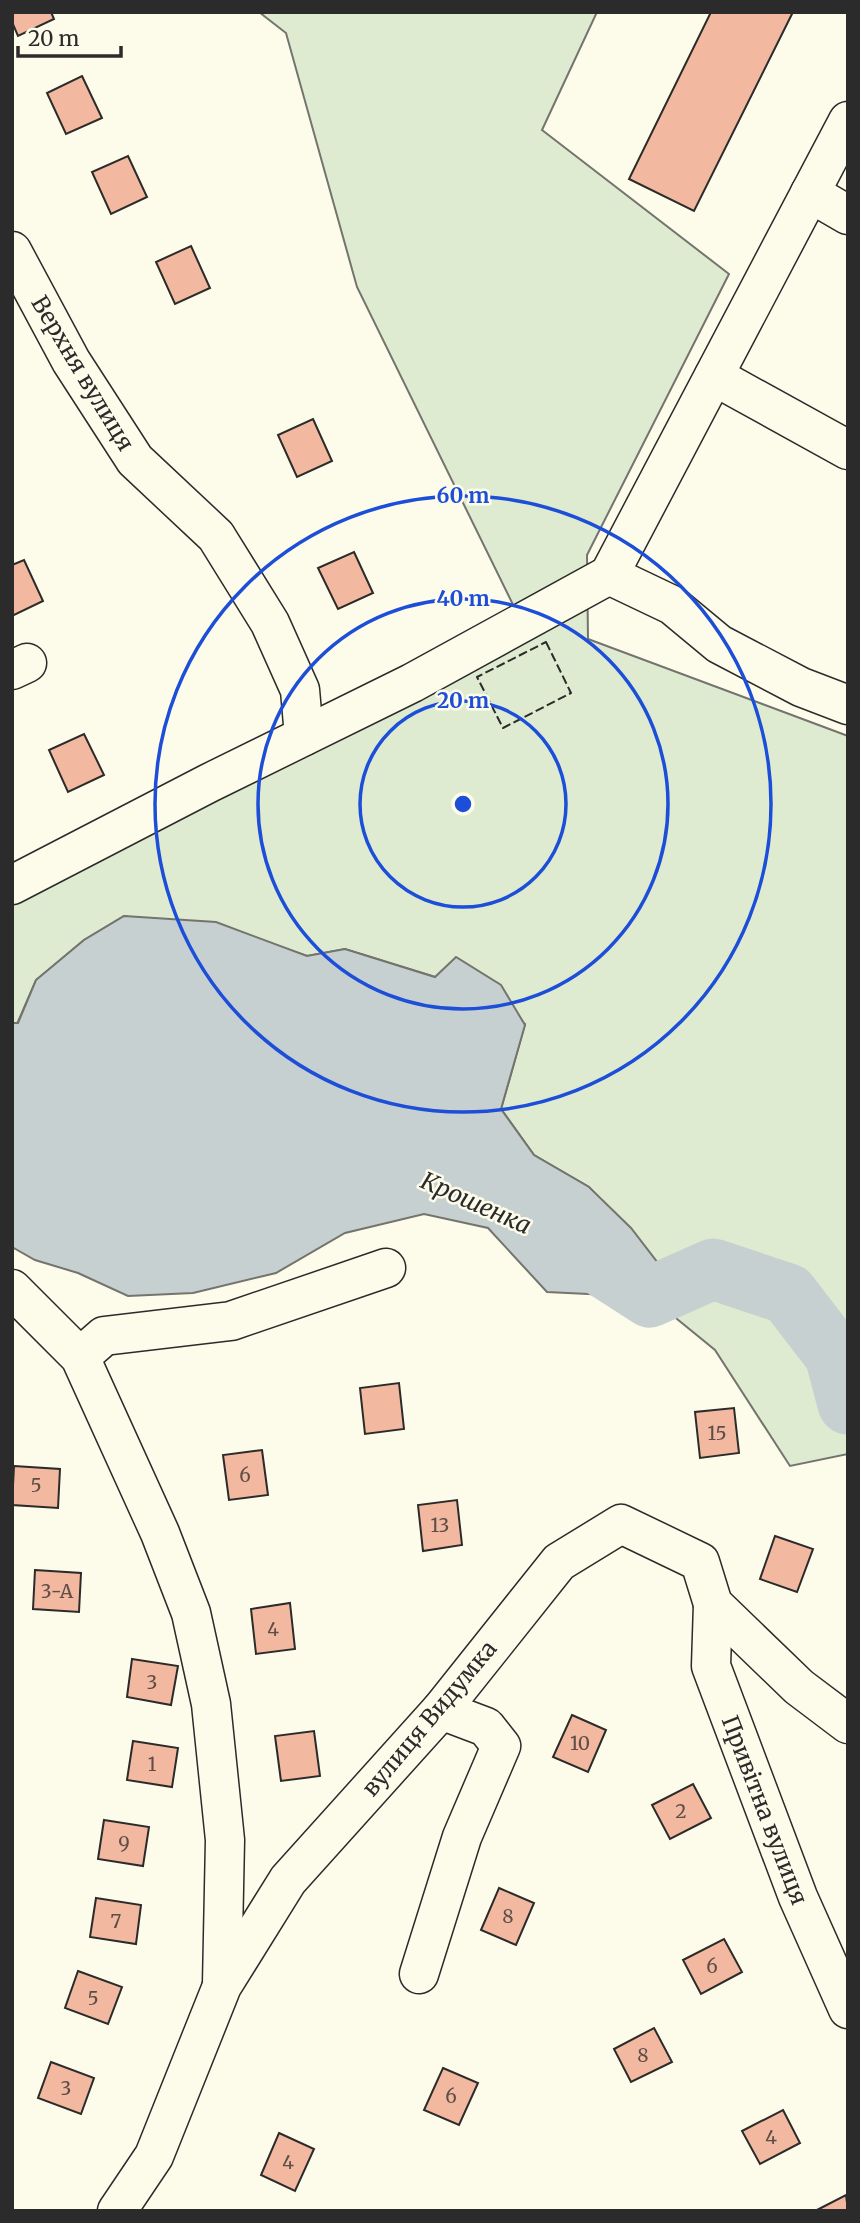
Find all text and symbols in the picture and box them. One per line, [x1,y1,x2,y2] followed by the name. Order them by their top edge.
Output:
[18,14,121,58] scale bar
[28,25,80,52] text: 20 m
[25,290,141,456] street label: Верхня вулиця
[437,482,489,509] text: 60 m
[436,585,490,612] text: 40 m
[437,687,489,714] text: 20 m
[451,792,475,816] centre of rings
[416,1165,536,1241] water label: Крошенка
[707,1421,727,1445] house number: 15
[239,1463,251,1487] house number: 6
[30,1473,42,1497] house number: 5
[431,1513,449,1537] house number: 13
[41,1579,74,1603] house number: 3-А
[267,1617,279,1641] house number: 4
[355,1634,503,1802] street label: вулиця Видумка
[147,1670,157,1694] house number: 3
[716,1711,814,1909] street label: Привітна вулиця
[570,1731,590,1755] house number: 10
[148,1752,157,1776] house number: 1
[675,1799,687,1823] house number: 2
[118,1831,130,1855] house number: 9
[502,1904,514,1928] house number: 8
[111,1909,122,1933] house number: 7
[706,1954,718,1978] house number: 6
[87,1986,99,2010] house number: 5
[637,2043,649,2067] house number: 8
[61,2076,71,2100] house number: 3
[445,2084,457,2108] house number: 6
[765,2125,777,2149] house number: 4
[282,2150,294,2174] house number: 4

